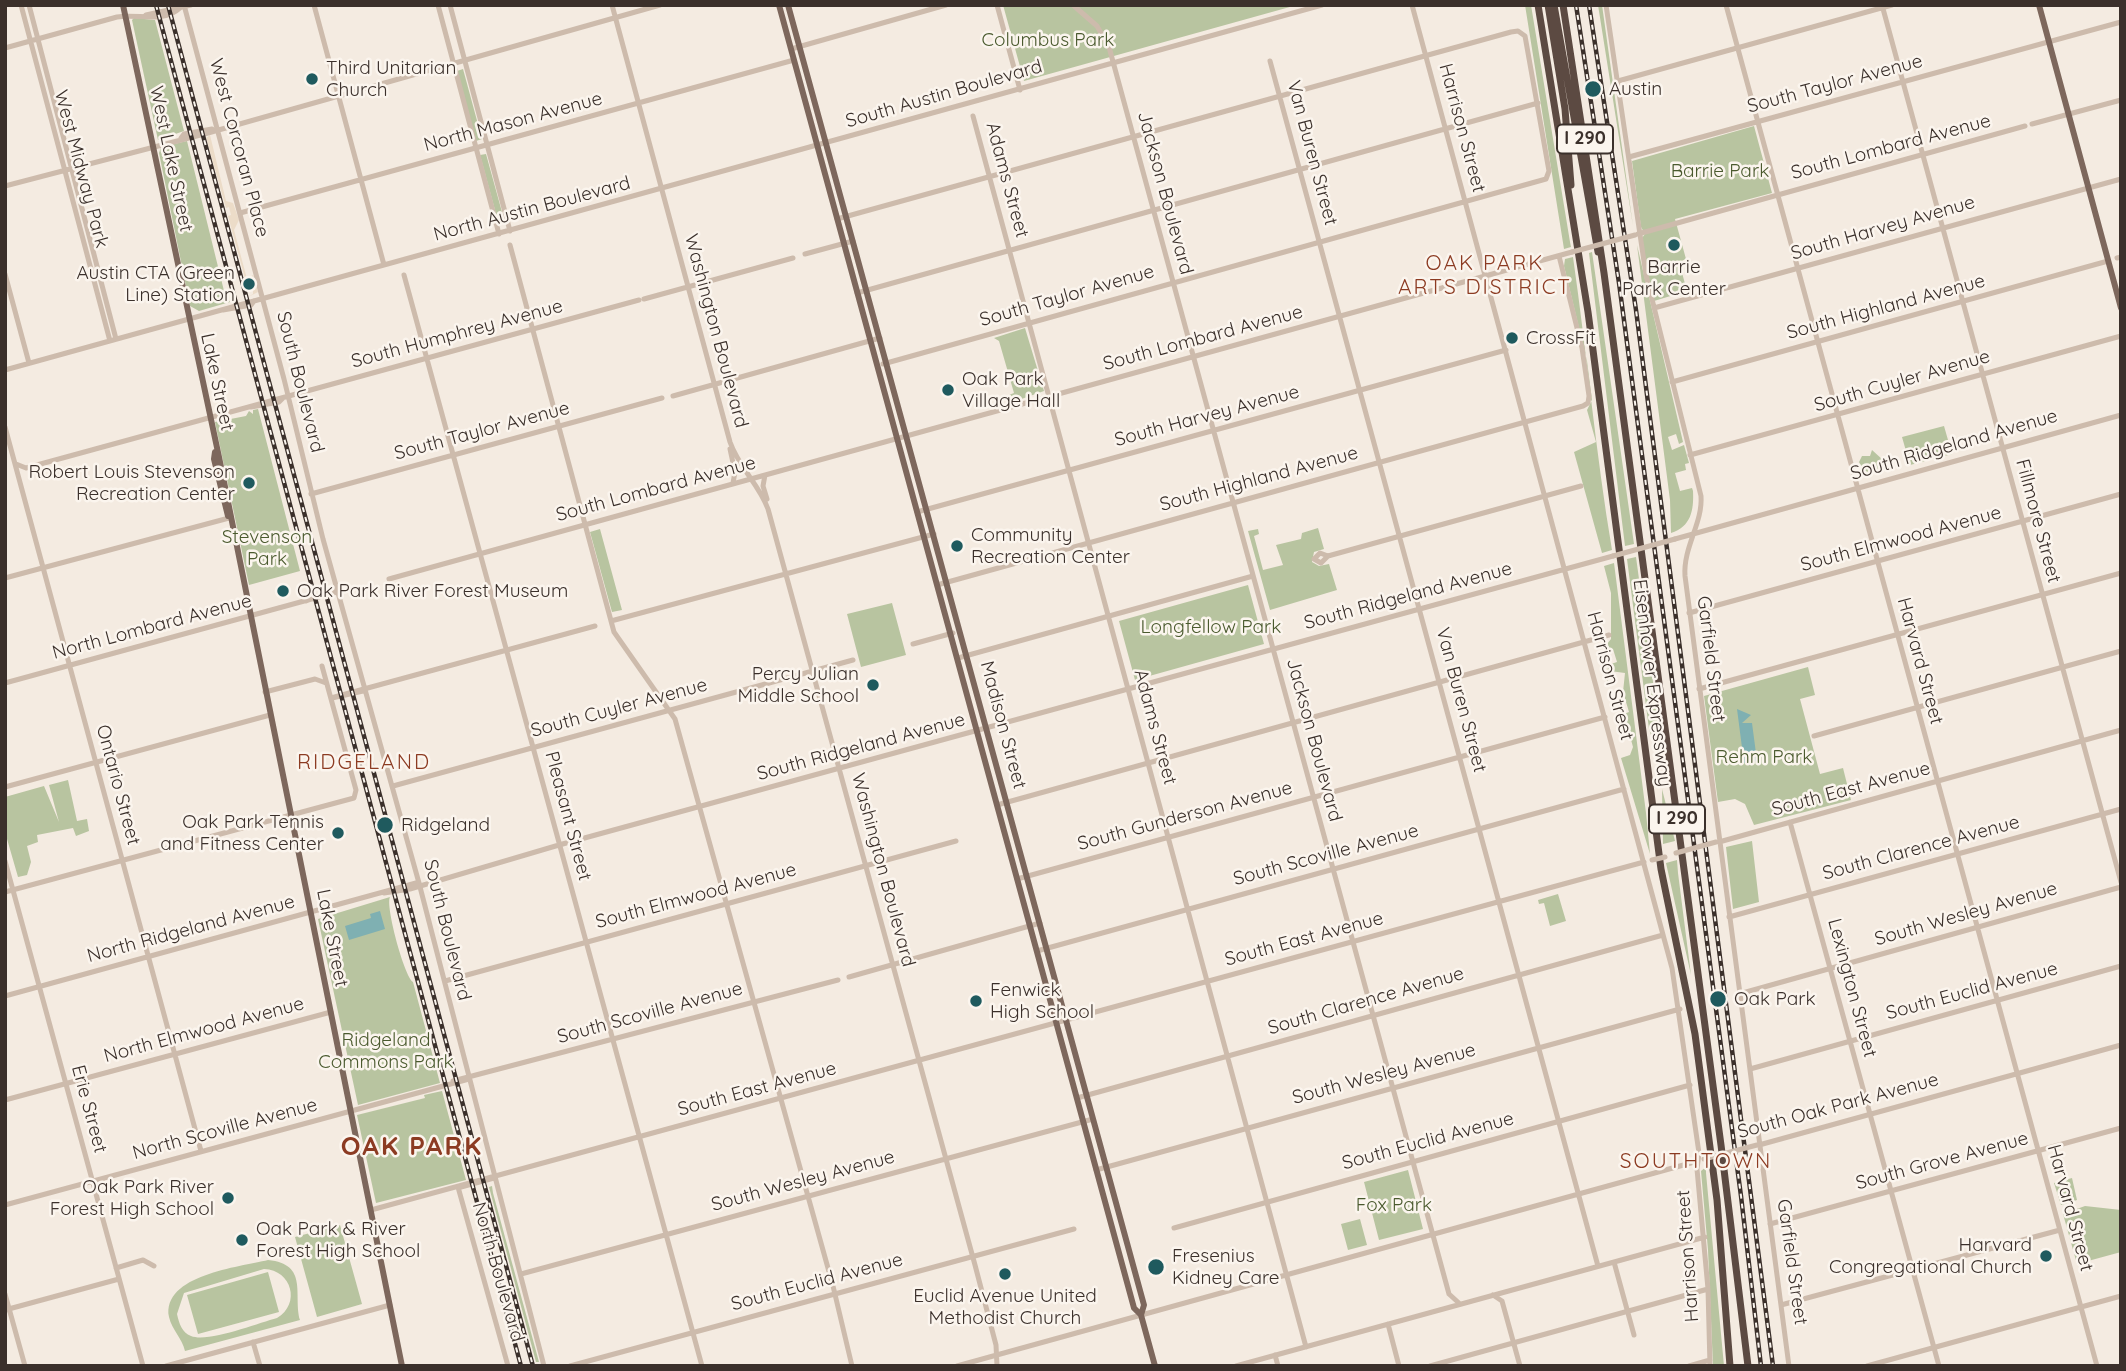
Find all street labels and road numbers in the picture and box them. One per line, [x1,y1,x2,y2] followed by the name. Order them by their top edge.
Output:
[1745,50,1925,118] street label: South Taylor Avenue
[843,55,1045,133] street label: South Austin Boulevard
[204,56,274,240] street label: West Corcoran Place
[1434,61,1490,195] street label: Harrison Street
[1282,78,1342,228] street label: Van Buren Street
[144,84,198,234] street label: West Lake Street
[49,87,113,251] street label: West Midway Park
[421,87,605,157] street label: North Mason Avenue
[1132,109,1198,277] street label: Jackson Boulevard
[1789,109,1993,185] street label: South Lombard Avenue
[981,120,1033,240] street label: Adams Street
[1557,124,1613,154] road number: I 290
[431,172,633,246] street label: North Austin Boulevard
[1788,191,1978,265] street label: South Harvey Avenue
[679,232,753,430] street label: Washington Boulevard
[977,260,1157,332] street label: South Taylor Avenue
[1784,270,1988,344] street label: South Highland Avenue
[349,295,565,373] street label: South Humphrey Avenue
[1101,300,1305,376] street label: South Lombard Avenue
[271,309,329,455] street label: South Boulevard
[196,331,238,433] street label: Lake Street
[1811,345,1993,417] street label: South Cuyler Avenue
[1112,380,1302,452] street label: South Harvey Avenue
[392,397,572,465] street label: South Taylor Avenue
[1848,404,2060,486] street label: South Ridgeland Avenue
[1157,442,1361,516] street label: South Highland Avenue
[554,451,758,527] street label: South Lombard Avenue
[2011,457,2065,585] street label: Fillmore Street
[1798,501,2004,577] street label: South Elmwood Avenue
[1301,557,1515,635] street label: South Ridgeland Avenue
[1628,578,1676,788] street label: Eisenhower Expressway
[50,589,254,665] street label: North Lombard Avenue
[1692,595,1730,723] street label: Garfield Street
[1892,595,1948,727] street label: Harvard Street
[1582,609,1638,743] street label: Harrison Street
[1431,625,1491,775] street label: Van Buren Street
[1281,656,1347,824] street label: Jackson Boulevard
[975,659,1031,791] street label: Madison Street
[1129,667,1181,787] street label: Adams Street
[528,673,710,743] street label: South Cuyler Avenue
[754,708,968,786] street label: South Ridgeland Avenue
[91,722,145,848] street label: Ontario Street
[540,749,596,883] street label: Pleasant Street
[1769,757,1933,821] street label: South East Avenue
[846,771,920,969] street label: Washington Boulevard
[1075,776,1295,856] street label: South Gunderson Avenue
[1649,804,1705,834] road number: I 290
[1820,811,2022,885] street label: South Clarence Avenue
[1231,819,1421,891] street label: South Scoville Avenue
[418,857,476,1003] street label: South Boulevard
[593,858,799,934] street label: South Elmwood Avenue
[1872,877,2060,951] street label: South Wesley Avenue
[311,887,353,989] street label: Lake Street
[85,890,297,968] street label: North Ridgeland Avenue
[1222,907,1386,971] street label: South East Avenue
[1823,916,1881,1060] street label: Lexington Street
[1884,957,2060,1025] street label: South Euclid Avenue
[1265,962,1467,1040] street label: South Clarence Avenue
[555,977,745,1049] street label: South Scoville Avenue
[101,992,307,1068] street label: North Elmwood Avenue
[1290,1039,1478,1109] street label: South Wesley Avenue
[675,1057,839,1121] street label: South East Avenue
[66,1063,112,1155] street label: Erie Street
[1735,1068,1941,1144] street label: South Oak Park Avenue
[130,1093,320,1165] street label: North Scoville Avenue
[1340,1107,1516,1175] street label: South Euclid Avenue
[1853,1127,2031,1195] street label: South Grove Avenue
[2042,1142,2098,1274] street label: Harvard Street
[709,1146,897,1216] street label: South Wesley Avenue
[1672,1189,1704,1323] street label: Harrison Street
[1772,1198,1812,1326] street label: Garfield Street
[467,1199,529,1345] street label: North Boulevard
[729,1248,905,1316] street label: South Euclid Avenue

